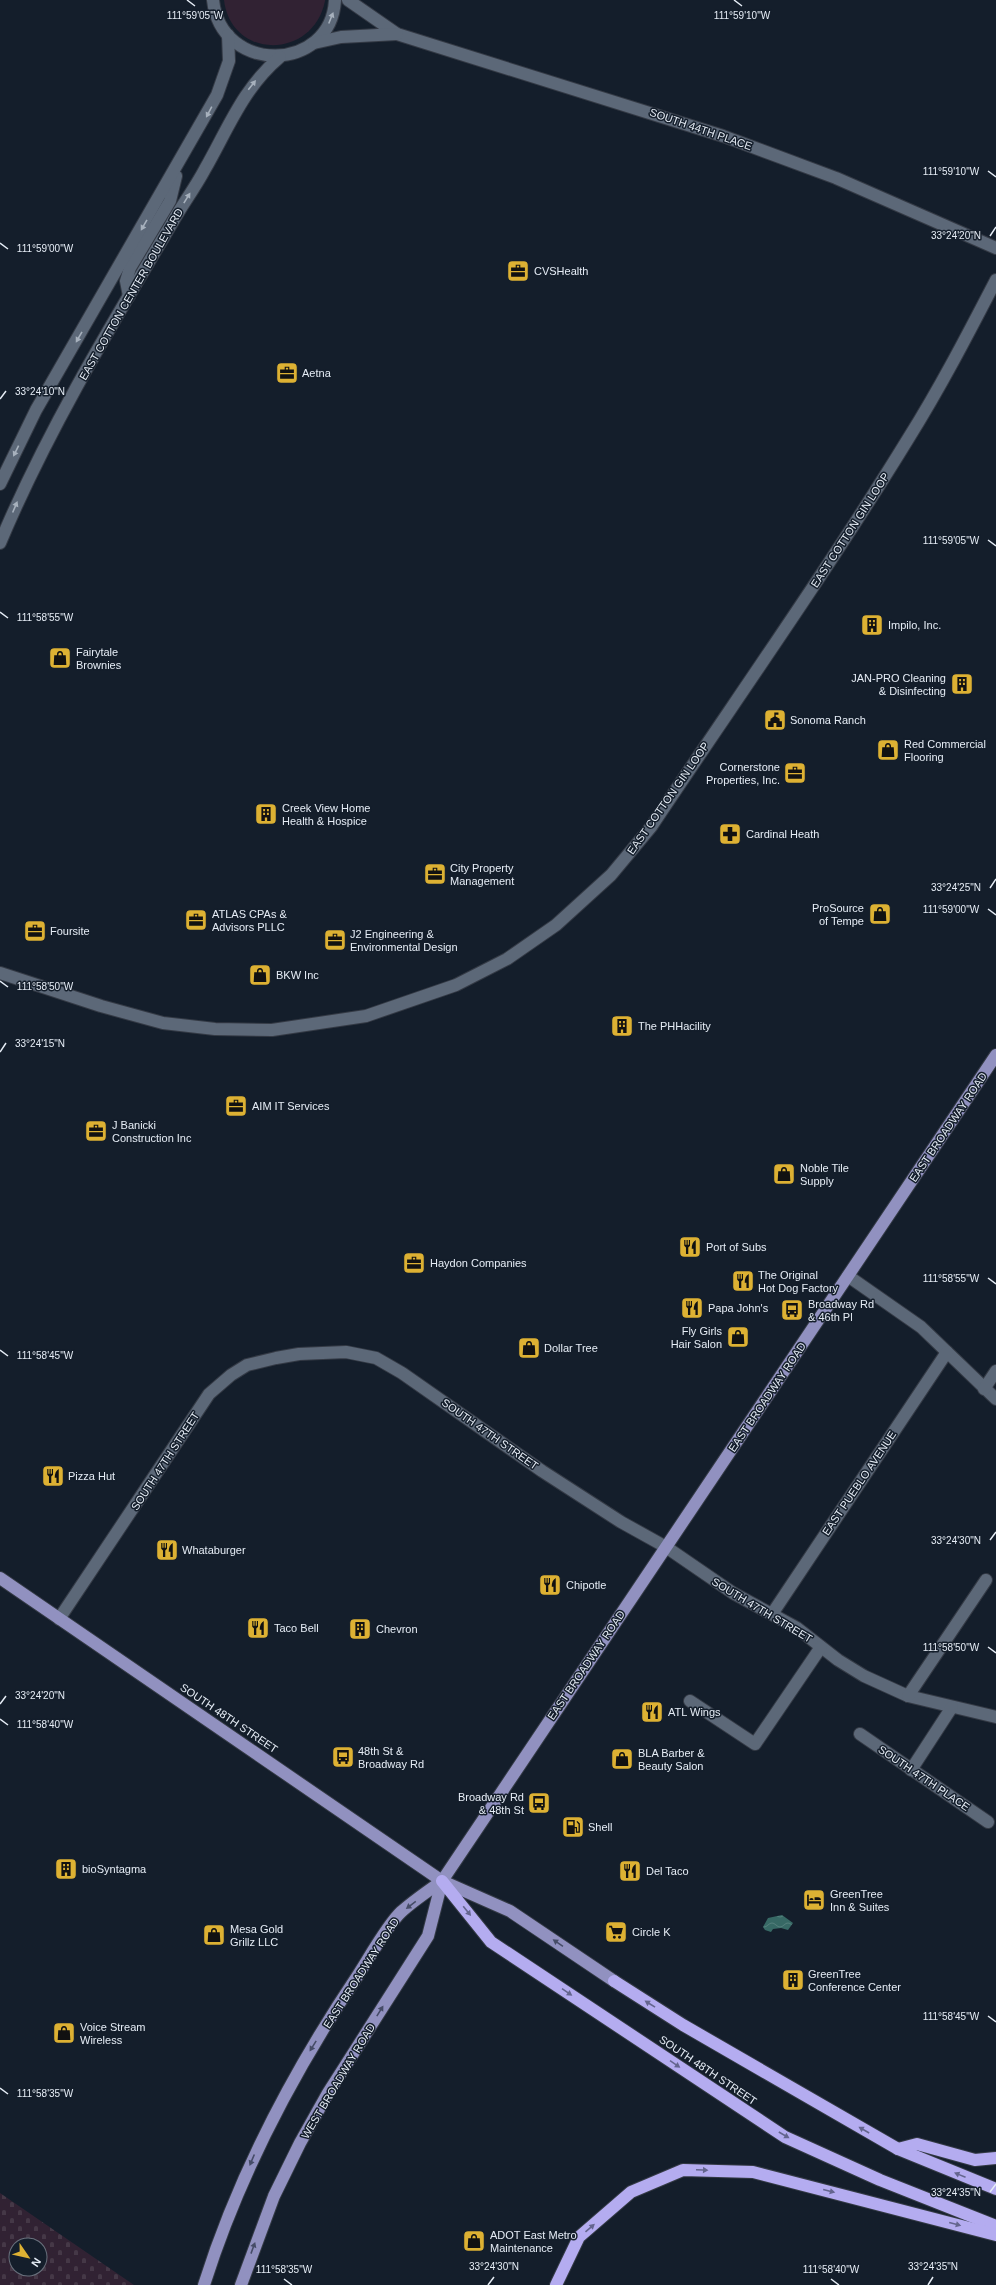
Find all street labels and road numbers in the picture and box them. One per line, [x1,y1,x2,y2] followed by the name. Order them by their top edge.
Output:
[648,106,754,152] street label: SOUTH 44TH PLACE
[77,206,185,382] street label: EAST COTTON CENTER BOULEVARD
[808,471,892,589] street label: EAST COTTON GIN LOOP
[625,740,711,856] street label: EAST COTTON GIN LOOP
[907,1070,989,1184] street label: EAST BROADWAY ROAD
[726,1340,808,1454] street label: EAST BROADWAY ROAD
[439,1396,541,1472] street label: SOUTH 47TH STREET
[129,1409,201,1512] street label: SOUTH 47TH STREET
[820,1429,898,1537] street label: EAST PUEBLO AVENUE
[710,1575,815,1645] street label: SOUTH 47TH STREET
[545,1608,627,1722] street label: EAST BROADWAY ROAD
[178,1681,280,1755] street label: SOUTH 48TH STREET
[876,1743,972,1813] street label: SOUTH 47TH PLACE
[321,1916,401,2030] street label: EAST BROADWAY ROAD
[299,2021,377,2141] street label: WEST BROADWAY ROAD
[657,2033,759,2107] street label: SOUTH 48TH STREET

